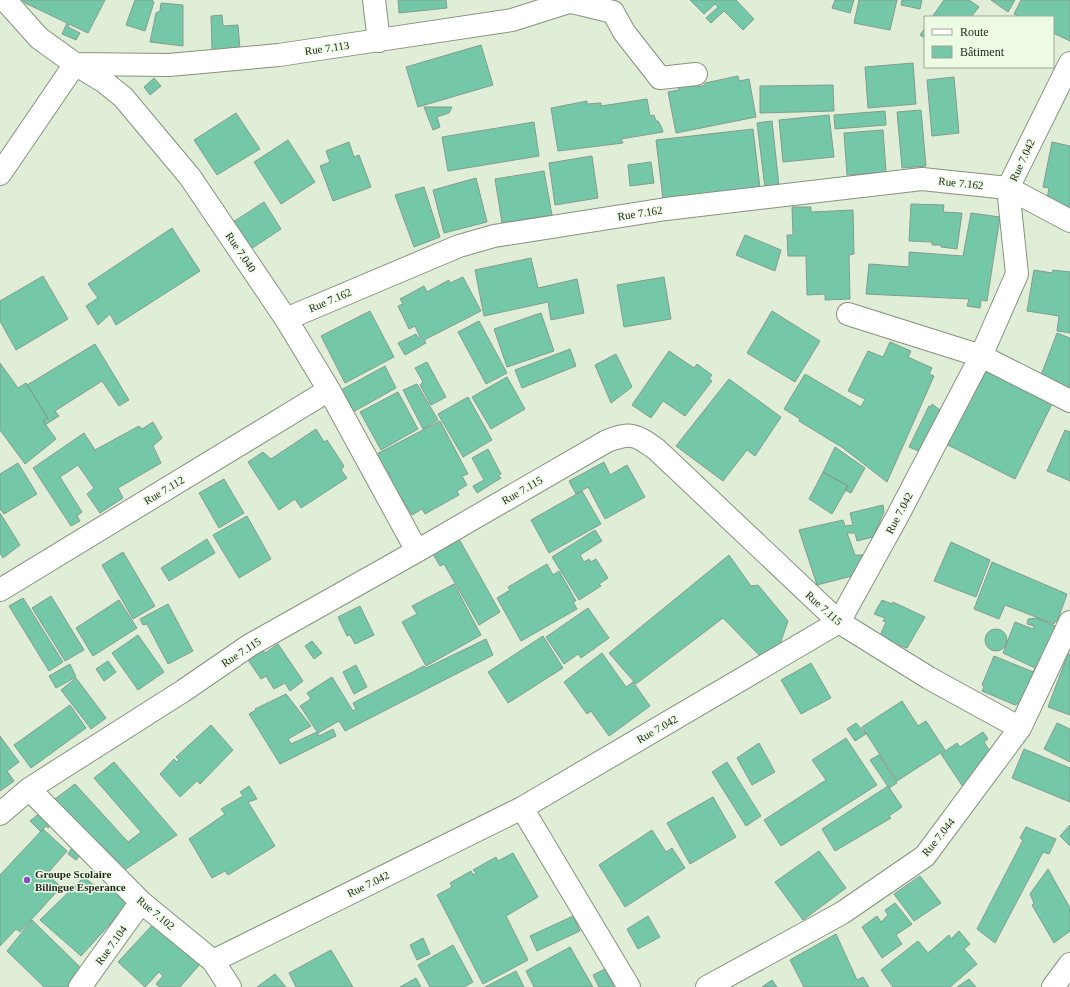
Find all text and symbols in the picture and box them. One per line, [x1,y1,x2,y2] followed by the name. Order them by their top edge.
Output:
[924,16,1054,68] legend
[960,25,989,39] text: Route
[304,39,351,57] street label: Rue 7.113
[960,45,1005,59] text: Bâtiment
[1007,137,1037,183] street label: Rue 7.042
[938,175,984,191] street label: Rue 7.162
[617,204,663,222] street label: Rue 7.162
[223,230,259,275] street label: Rue 7.040
[307,286,353,314] street label: Rue 7.162
[142,473,186,507] street label: Rue 7.112
[500,473,545,506] street label: Rue 7.115
[883,490,915,536] street label: Rue 7.042
[803,589,845,628] street label: Rue 7.115
[219,634,263,669] street label: Rue 7.115
[634,712,680,746] street label: Rue 7.042
[919,815,957,858] street label: Rue 7.044
[35,868,126,893] place label: Groupe Scolaire Bilingue Esperance
[345,869,391,899] street label: Rue 7.042
[22,875,32,885] marker: Groupe Scolaire Bilingue Esperance
[135,894,177,932] street label: Rue 7.102
[93,923,129,967] street label: Rue 7.104

